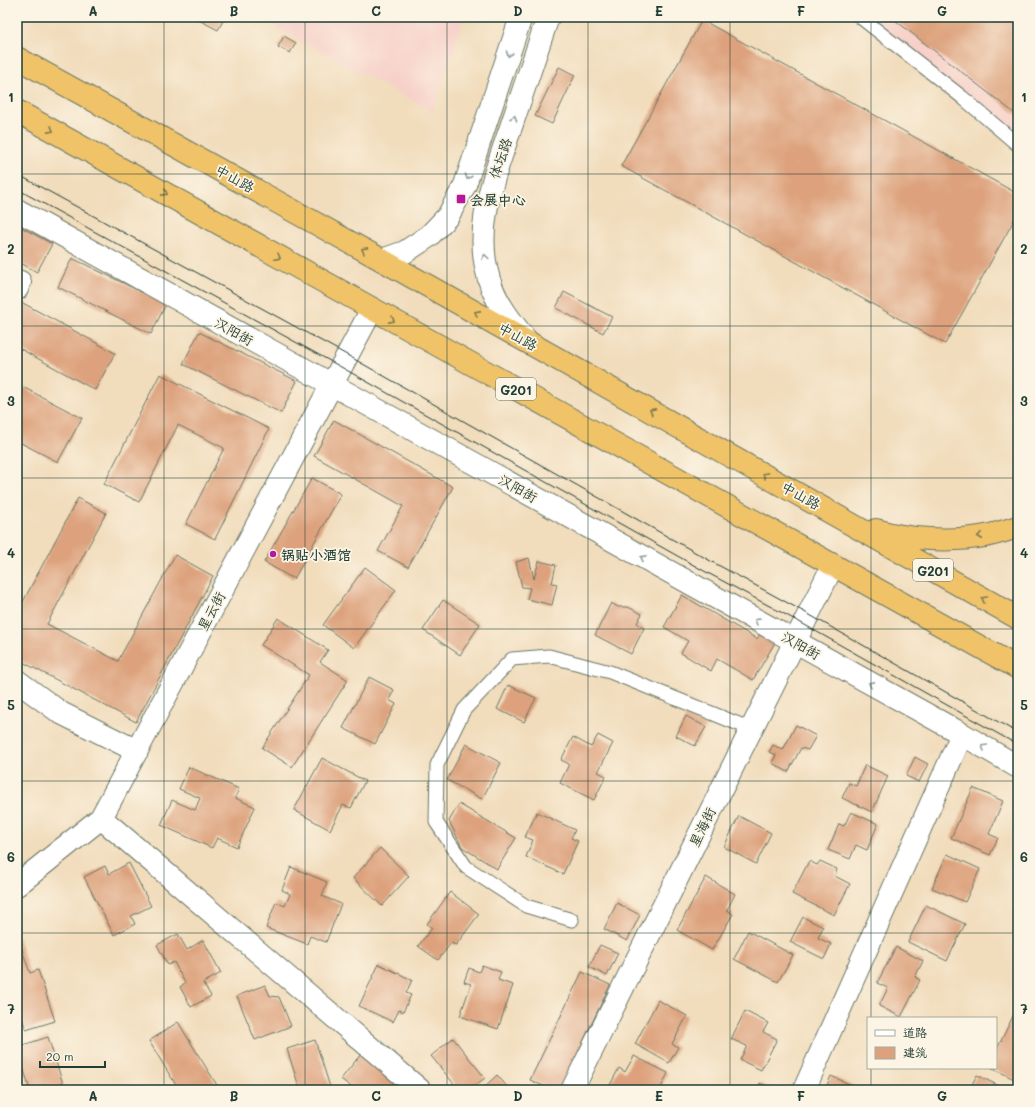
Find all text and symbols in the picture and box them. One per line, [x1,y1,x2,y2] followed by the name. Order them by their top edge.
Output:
[88,2,98,19] text: A
[230,2,239,19] text: B
[371,2,381,19] text: C
[513,2,523,19] text: D
[655,2,663,19] text: E
[797,2,805,19] text: F
[937,2,947,19] text: G
[505,50,514,57] one-way arrow
[8,88,14,105] text: 1
[1021,88,1027,105] text: 1
[509,115,518,122] one-way arrow
[47,126,54,133] one-way arrow
[484,135,516,181] street label: 体坛路
[212,160,258,196] street label: 中山路
[464,174,473,181] one-way arrow
[161,189,168,196] one-way arrow
[470,190,526,209] place label: 会展中心
[455,193,467,205] marker: 会展中心
[7,240,15,257] text: 2
[1020,240,1028,257] text: 2
[361,247,368,254] one-way arrow
[274,252,281,259] one-way arrow
[481,254,490,261] one-way arrow
[474,311,481,318] one-way arrow
[211,313,257,349] street label: 汉阳街
[388,315,395,322] one-way arrow
[495,318,541,354] street label: 中山路
[496,378,536,400] road number: G201
[7,392,15,409] text: 3
[1020,392,1028,409] text: 3
[649,409,656,416] one-way arrow
[495,470,541,506] street label: 汉阳街
[762,473,769,480] one-way arrow
[778,477,824,513] street label: 中山路
[977,531,983,540] one-way arrow
[7,544,15,561] text: 4
[1020,544,1028,561] text: 4
[281,545,351,564] place label: 锅贴小酒馆
[268,549,278,559] marker: 锅贴小酒馆
[640,555,647,562] one-way arrow
[913,559,953,581] road number: G201
[193,588,229,634] street label: 星云街
[981,596,988,603] one-way arrow
[754,618,761,625] one-way arrow
[778,627,824,663] street label: 汉阳街
[868,681,875,688] one-way arrow
[7,696,15,713] text: 5
[1020,696,1028,713] text: 5
[981,744,988,751] one-way arrow
[684,804,720,850] street label: 星海街
[7,848,15,865] text: 6
[1020,848,1028,865] text: 6
[7,1000,15,1017] text: 7
[1020,1000,1028,1017] text: 7
[867,1017,997,1069] legend
[903,1024,927,1040] text: 道路
[40,1043,105,1069] scale bar
[903,1044,927,1060] text: 建筑
[46,1048,74,1064] text: 20 m
[88,1087,98,1104] text: A
[230,1087,239,1104] text: B
[371,1087,381,1104] text: C
[513,1087,523,1104] text: D
[655,1087,663,1104] text: E
[797,1087,805,1104] text: F
[937,1087,947,1104] text: G

